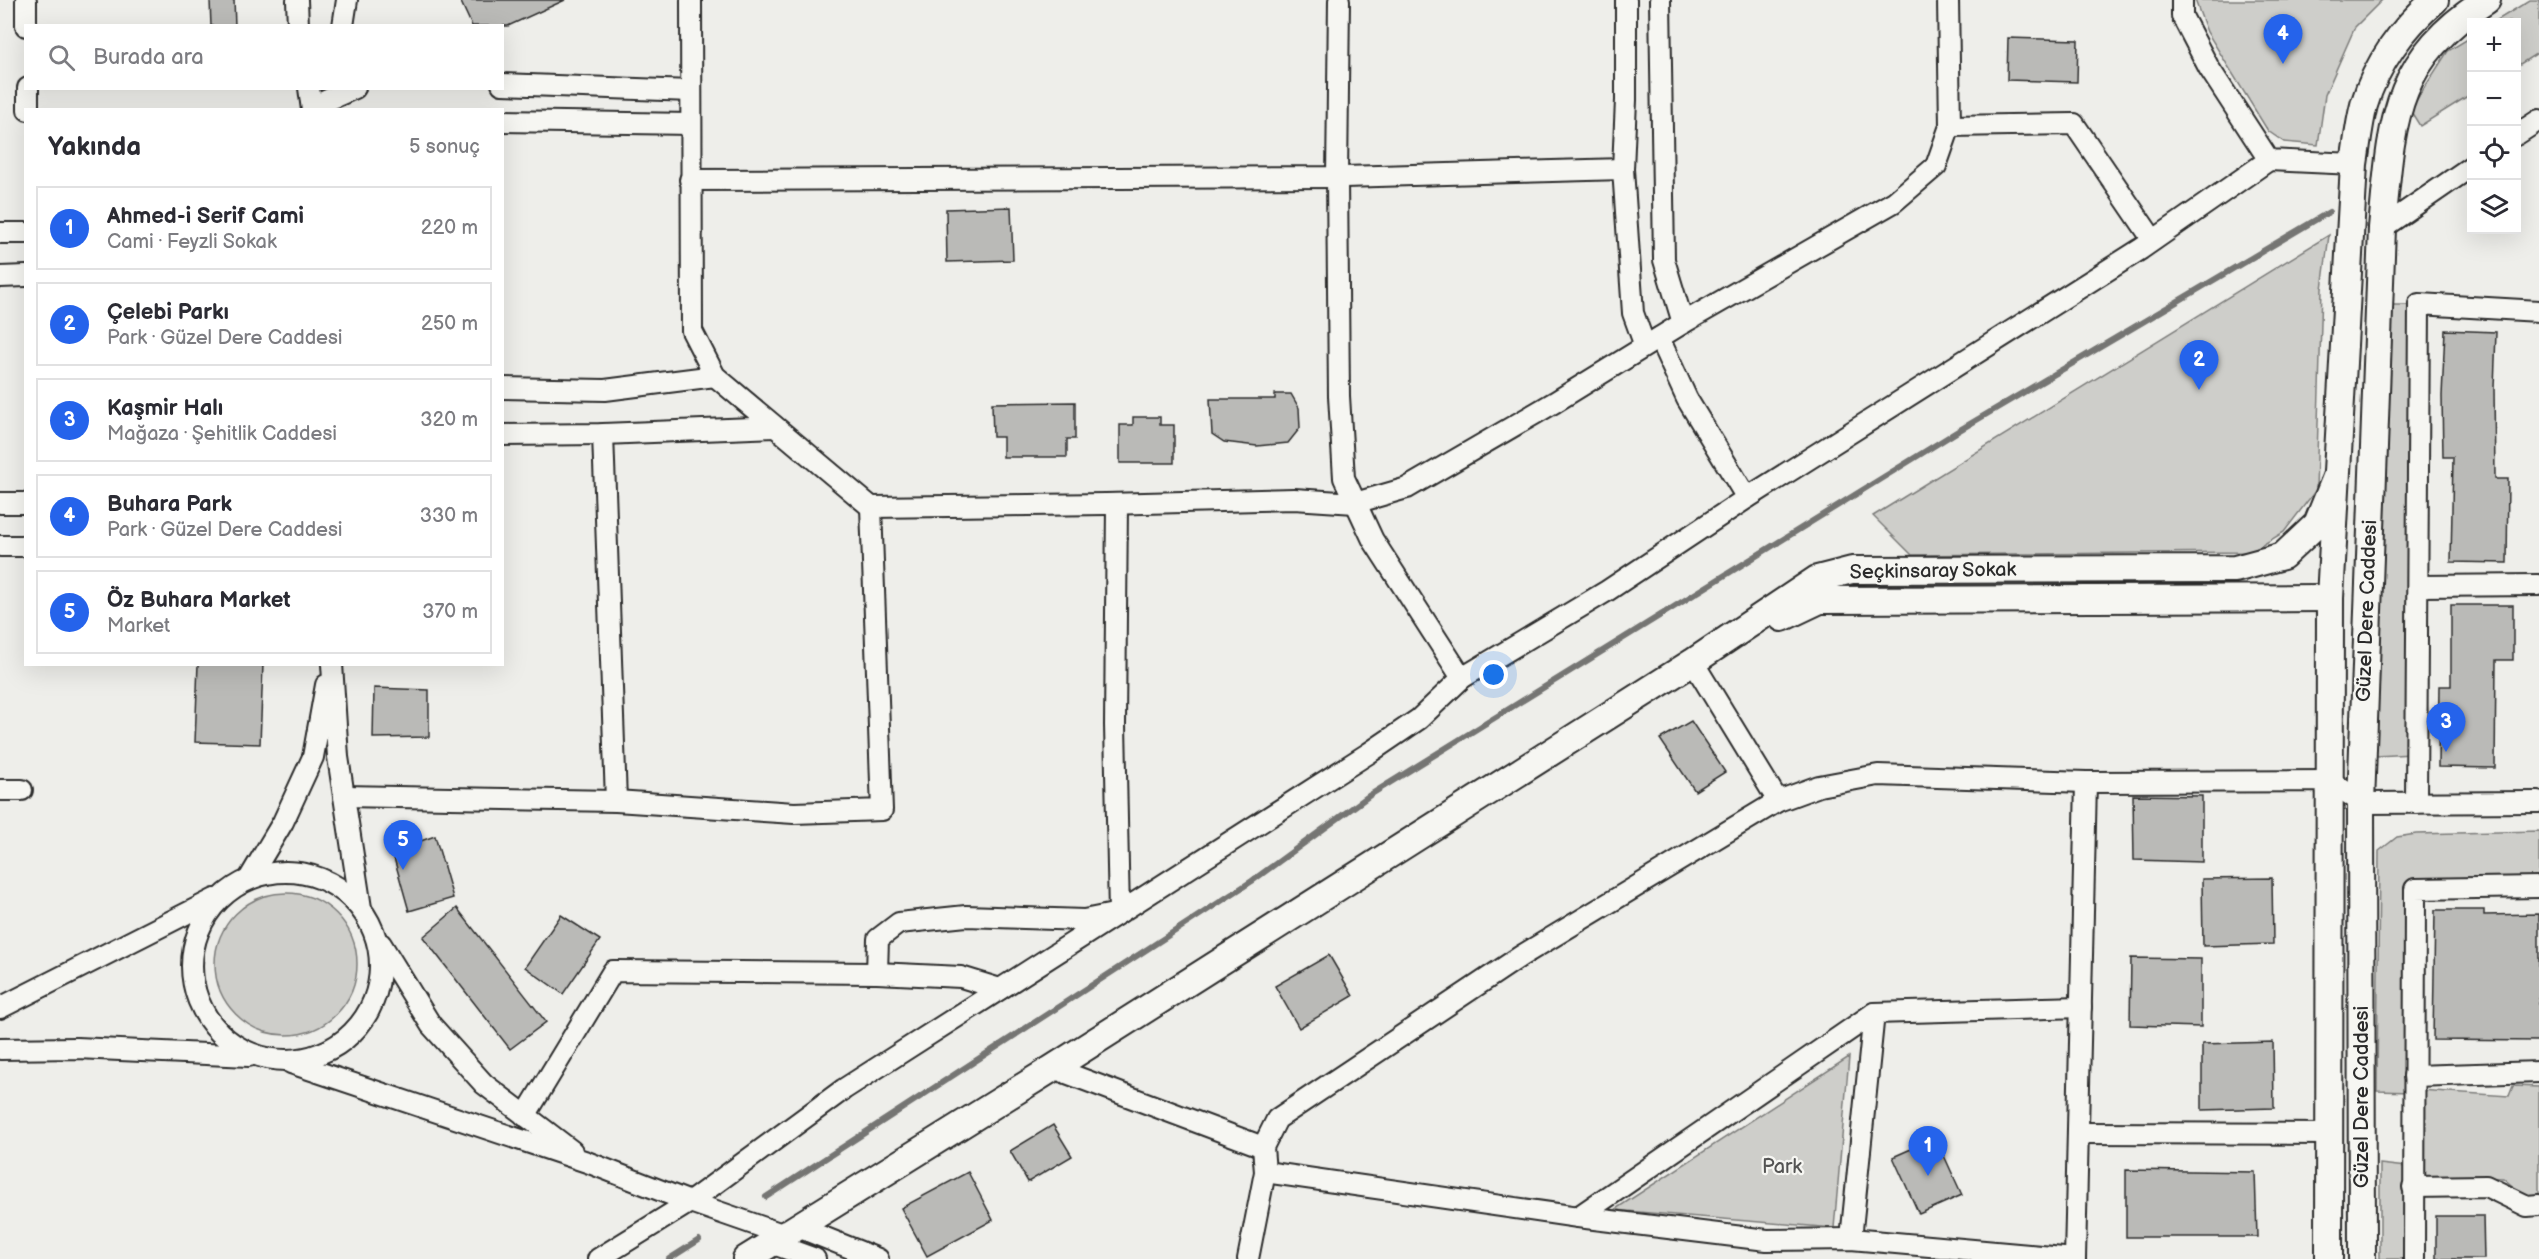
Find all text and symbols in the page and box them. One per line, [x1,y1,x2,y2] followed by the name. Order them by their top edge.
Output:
[2264,14,2302,64] pin: 4
[2467,18,2521,234] map controls
[2467,18,2521,72] button: +
[24,24,504,90] search box
[45,41,78,74] icon: search
[93,44,204,71] text: Burada ara
[2467,72,2521,126] button: −
[2467,126,2521,180] button: locate
[48,132,141,163] text: Yakında
[409,135,480,159] text: 5 sonuç
[2467,180,2521,234] button: layers
[107,203,304,230] text: Ahmed-i Serif Cami
[65,216,74,240] text: 1
[421,216,478,240] text: 220 m
[107,230,277,254] text: Cami · Feyzli Sokak
[107,299,229,326] text: Çelebi Parkı
[64,312,75,336] text: 2
[421,312,478,336] text: 250 m
[107,326,343,350] text: Park · Güzel Dere Caddesi
[2180,340,2218,390] pin: 2
[107,395,223,422] text: Kaşmir Halı
[64,408,75,432] text: 3
[420,408,478,432] text: 320 m
[107,422,337,446] text: Mağaza · Şehitlik Caddesi
[107,491,232,518] text: Buhara Park
[64,504,75,528] text: 4
[420,504,478,528] text: 330 m
[107,518,343,542] text: Park · Güzel Dere Caddesi
[2352,519,2382,703] street label: Güzel Dere Caddesi
[1850,558,2017,584] street label: Seçkinsaray Sokak
[107,587,291,614] text: Öz Buhara Market
[64,600,75,624] text: 5
[422,600,478,624] text: 370 m
[107,614,170,638] text: Market
[1479,660,1508,689] your location
[2426,702,2466,752] pin: 3
[384,820,422,870] pin: 5
[2350,1006,2374,1188] street label: Güzel Dere Caddesi
[1908,1126,1948,1176] pin: 1
[1762,1155,1802,1179] park label: Park

